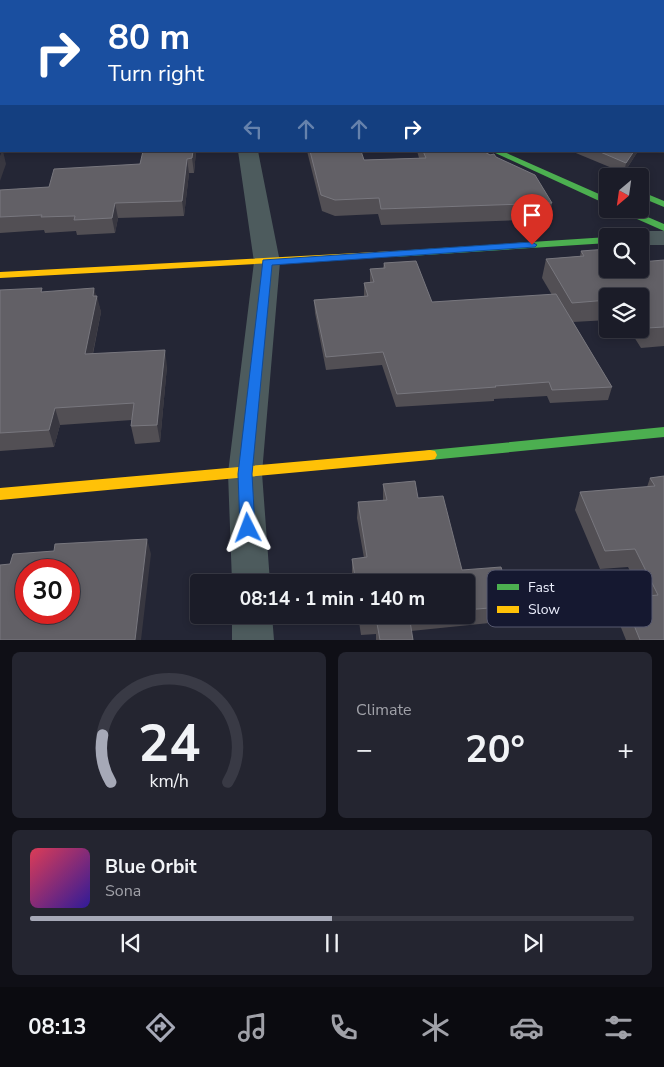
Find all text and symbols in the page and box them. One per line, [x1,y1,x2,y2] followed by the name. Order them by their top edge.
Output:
[108,14,190,61] text: 80 m
[25,20,90,85] icon: right
[108,59,204,89] text: Turn right
[239,115,267,143] icon: left
[292,115,320,143] icon: ahead
[345,115,373,143] icon: ahead
[398,115,426,143] icon: right
[599,168,649,218] north arrow
[599,168,649,338] map controls
[511,194,553,245] pin
[518,201,546,229] icon: arrive
[599,228,649,278] button: search
[599,288,649,338] button: layers
[221,501,273,553] position arrow
[15,559,80,624] speed limit sign: 30
[487,570,652,627] legend
[528,578,554,597] text: Fast
[240,586,425,612] text: 08:14 · 1 min · 140 m
[528,600,560,619] text: Slow
[356,699,411,721] text: Climate
[138,708,200,779] text: 24
[465,724,525,775] text: 20°
[356,731,373,769] text: −
[617,731,634,769] text: +
[149,769,189,793] text: km/h
[105,854,196,880] text: Blue Orbit
[105,880,141,902] text: Sona
[117,929,145,957] icon: previous
[318,929,346,957] icon: pause
[519,929,547,957] icon: next
[143,1010,178,1045] icon: directions
[235,1010,270,1045] icon: music
[326,1010,361,1045] icon: phone
[418,1010,453,1045] icon: climate
[509,1010,544,1045] icon: car
[601,1010,636,1045] icon: filters
[28,1012,87,1042] text: 08:13

